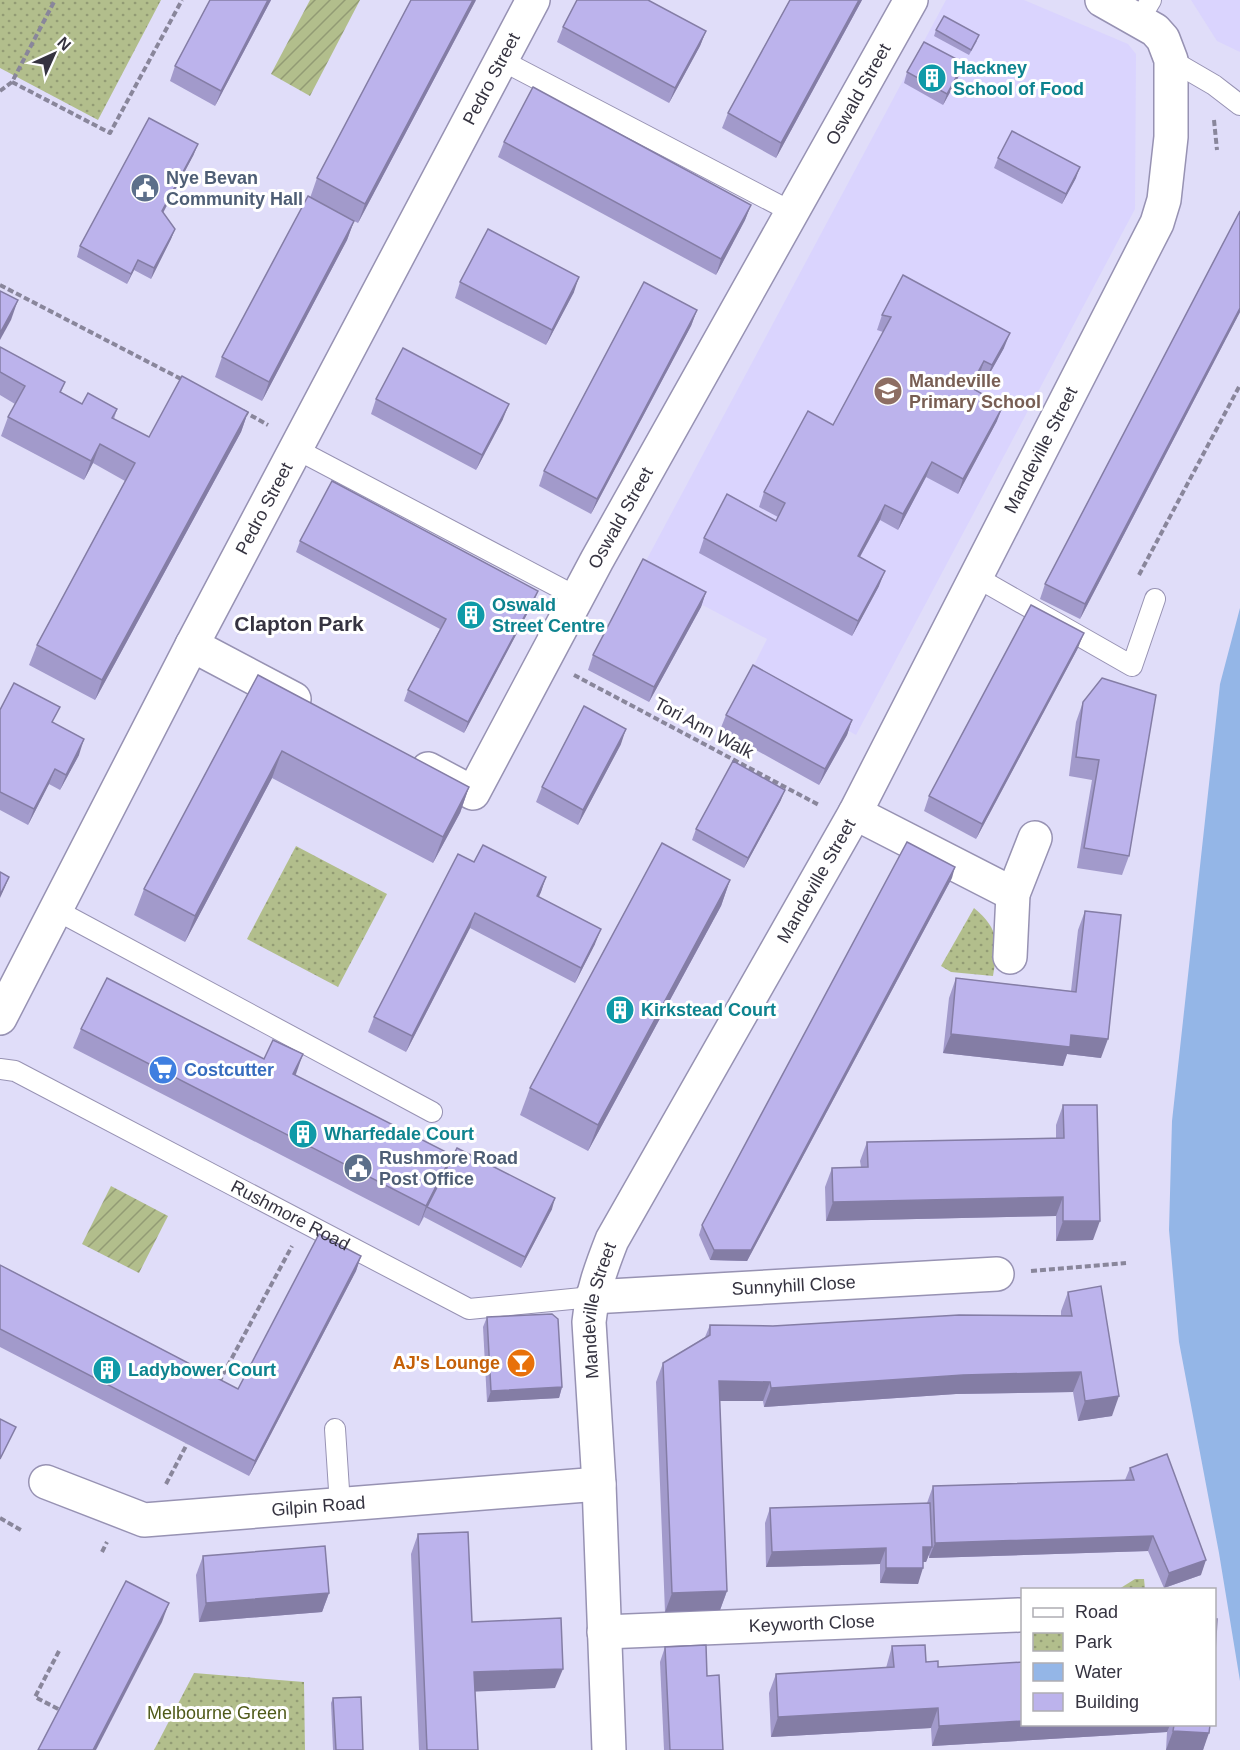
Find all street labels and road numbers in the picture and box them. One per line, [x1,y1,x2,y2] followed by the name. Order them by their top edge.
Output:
[459,29,524,128] street label: Pedro Street
[822,40,895,148] street label: Oswald Street
[1000,384,1081,517] street label: Mandeville Street
[232,459,297,558] street label: Pedro Street
[584,464,657,572] street label: Oswald Street
[651,693,758,763] street label: Tori Ann Walk
[773,816,859,946] street label: Mandeville Street
[228,1176,353,1255] street label: Rushmore Road
[579,1240,620,1380] street label: Mandeville Street
[731,1272,856,1299] street label: Sunnyhill Close
[271,1493,366,1520] street label: Gilpin Road
[748,1611,875,1636] street label: Keyworth Close

